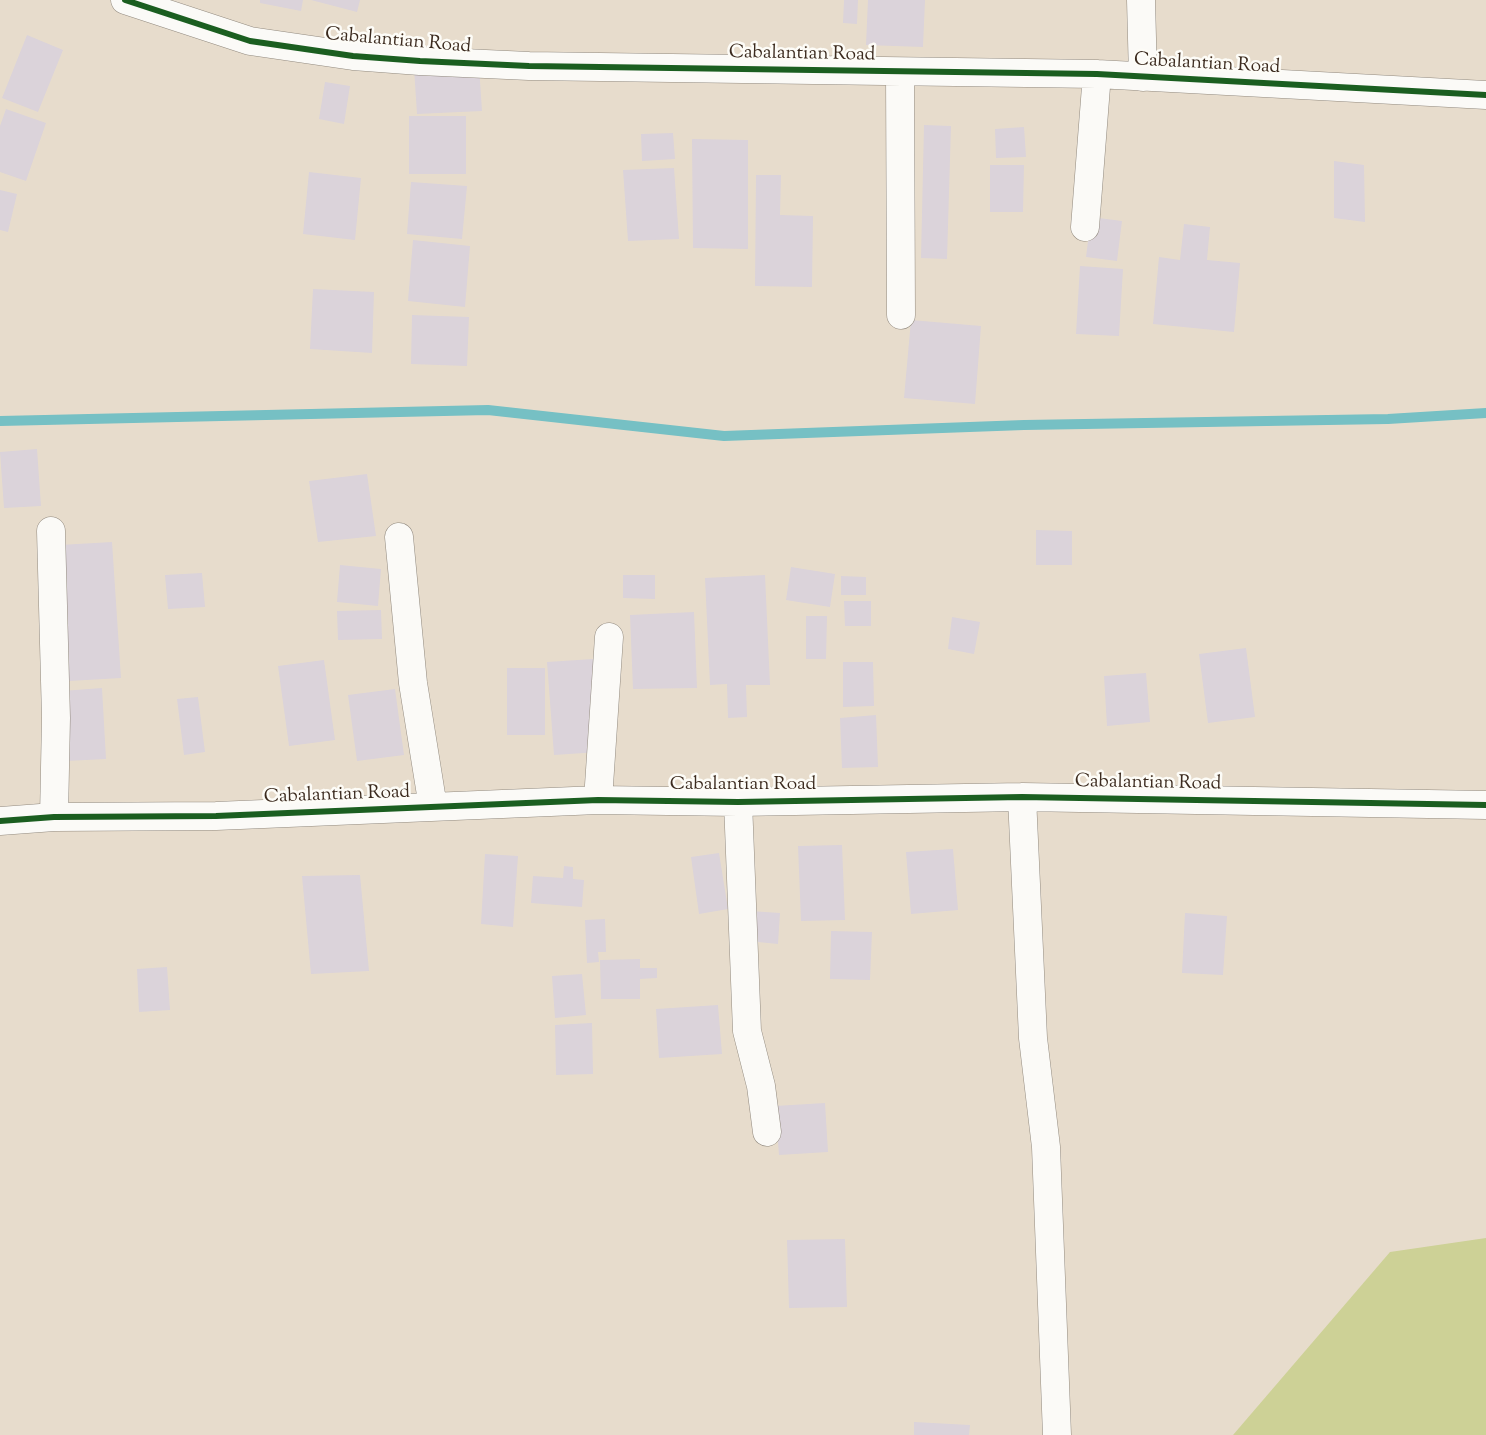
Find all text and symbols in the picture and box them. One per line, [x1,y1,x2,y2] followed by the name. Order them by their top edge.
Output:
[324,24,472,60] street label: Cabalantian Road
[729,42,875,68] street label: Cabalantian Road
[1133,50,1281,80] street label: Cabalantian Road
[1075,771,1221,797] street label: Cabalantian Road
[670,775,816,797] street label: Cabalantian Road
[263,782,411,810] street label: Cabalantian Road

